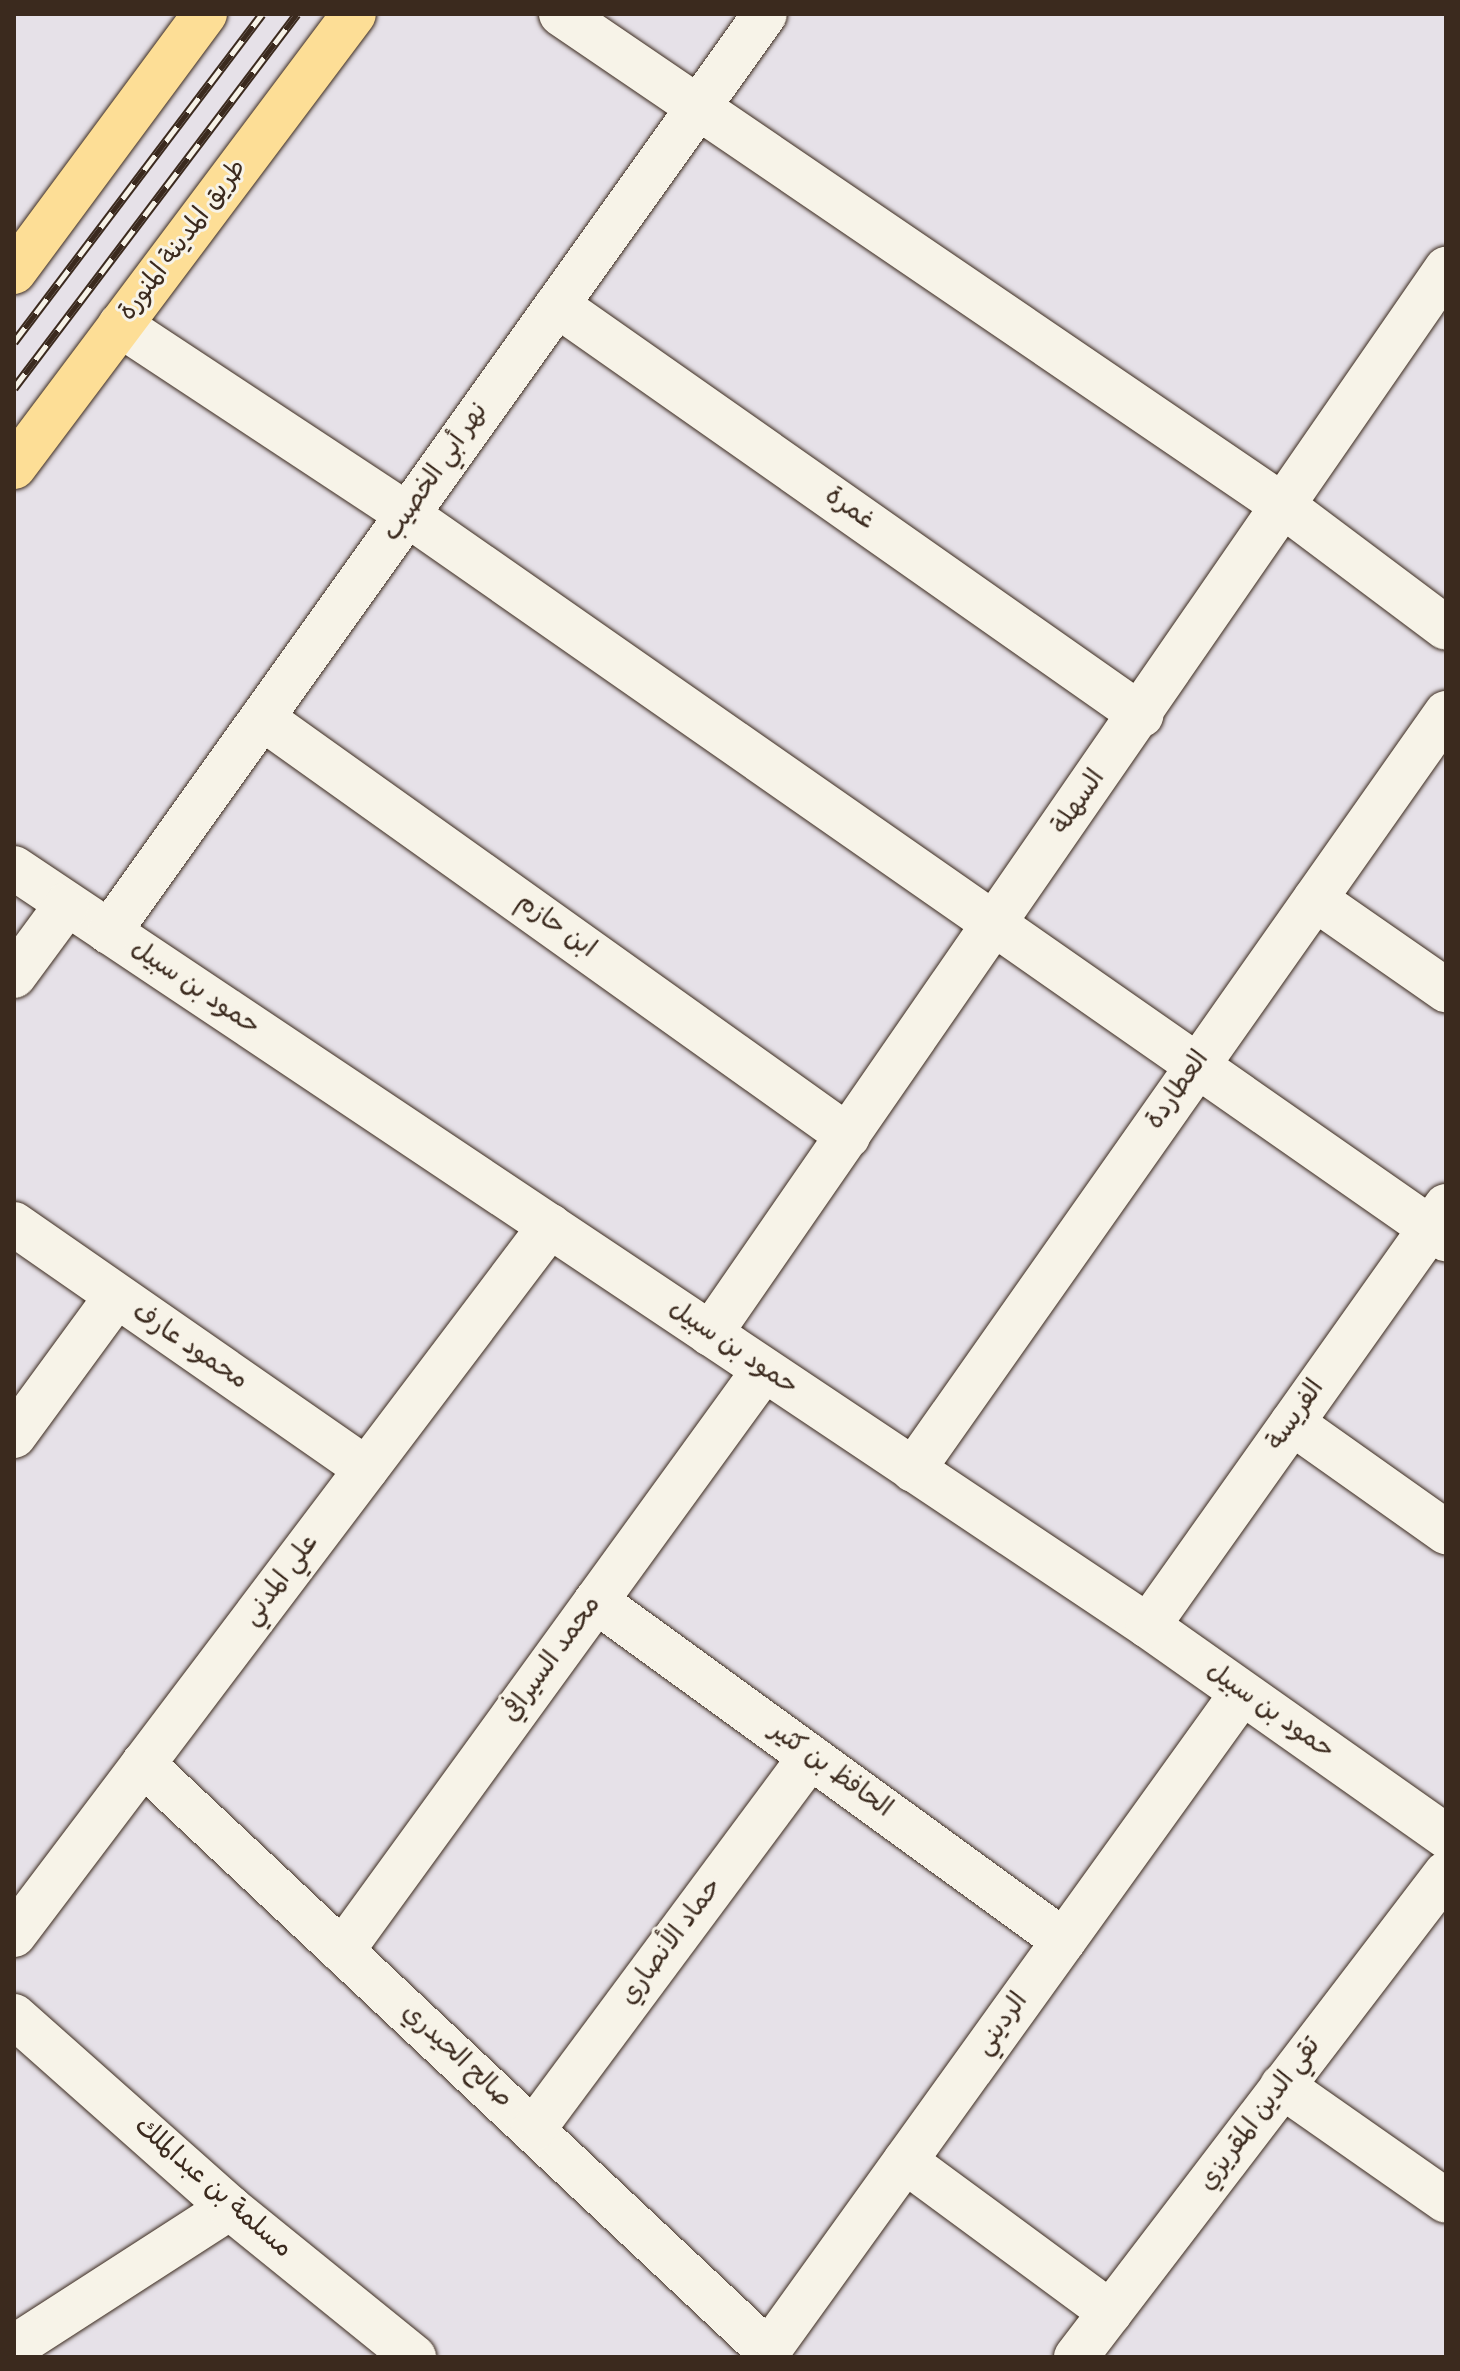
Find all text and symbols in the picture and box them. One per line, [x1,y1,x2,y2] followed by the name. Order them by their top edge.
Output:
[113,154,255,328] street label: طريق المدينة المنورة
[378,398,496,548] street label: نهر أبي الخصيب
[818,482,880,538] street label: غمرة
[1047,765,1113,841] street label: السهلة
[509,888,601,966] street label: ابن حازم
[124,935,264,1043] street label: حمود بن سبيل
[1141,1046,1217,1136] street label: العطاردة
[662,1295,802,1403] street label: حمود بن سبيل
[125,1298,253,1398] street label: محمود عارف
[1262,1375,1332,1457] street label: الفريسة
[237,1529,327,1633] street label: علي المدني
[497,1591,609,1729] street label: محمد السيرافي
[1199,1657,1339,1767] street label: حمود بن سبيل
[763,1716,897,1826] street label: الحافظ بن كثير
[615,1874,729,2012] street label: حماد الأنصاري
[970,1988,1036,2062] street label: الرديني
[394,1998,518,2116] street label: صالح الحيدري
[1193,2032,1329,2198] street label: تقي الدين المقريزي
[127,2112,297,2266] street label: مسلمة بن عبدالملك

